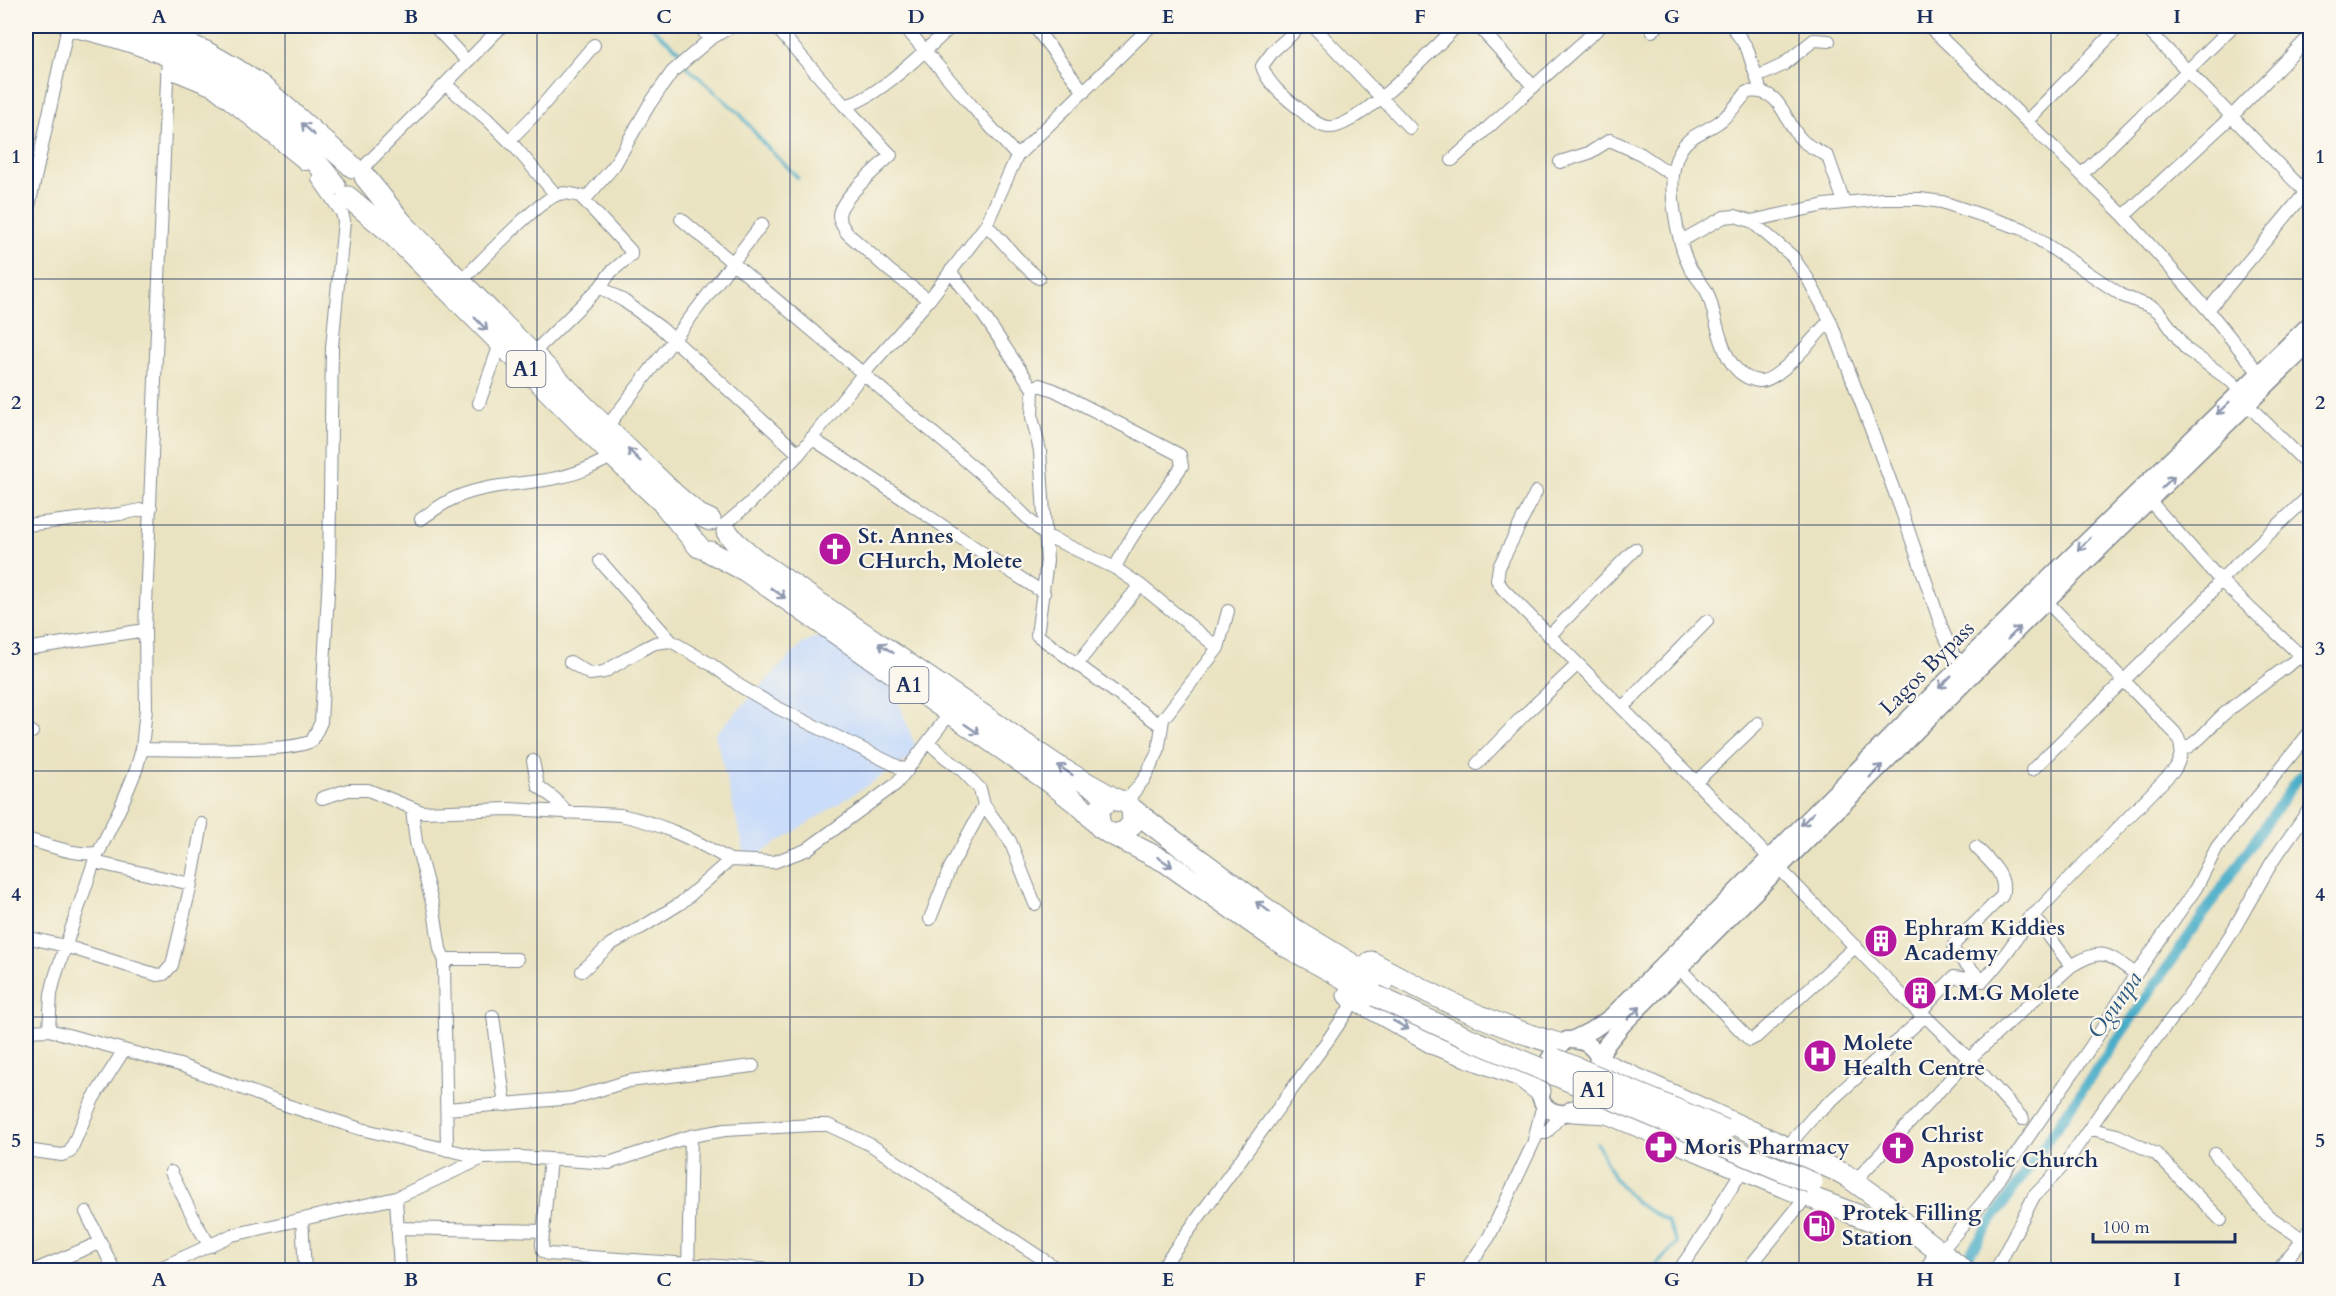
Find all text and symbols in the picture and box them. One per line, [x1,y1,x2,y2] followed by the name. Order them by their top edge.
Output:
[151,3,167,30] text: A
[404,3,418,30] text: B
[656,3,672,30] text: C
[907,3,925,30] text: D
[1162,3,1174,30] text: E
[1414,3,1426,30] text: F
[1664,3,1680,30] text: G
[1916,3,1934,30] text: H
[2173,3,2181,30] text: I
[301,122,316,136] one-way arrow
[11,143,21,170] text: 1
[2315,143,2325,170] text: 1
[474,317,488,332] one-way arrow
[506,351,546,387] road number: A1
[11,389,21,416] text: 2
[2315,389,2325,416] text: 2
[2216,401,2231,415] one-way arrow
[626,448,641,463] one-way arrow
[2160,474,2175,489] one-way arrow
[858,521,1023,576] place label: St. Annes CHurch, Molete
[817,531,853,567] church icon: St. Annes CHurch, Molete
[2076,537,2091,552] one-way arrow
[769,587,786,599] one-way arrow
[1873,614,1981,722] street label: Lagos Bypass
[2007,626,2021,641] one-way arrow
[11,635,21,662] text: 3
[2315,635,2325,662] text: 3
[879,642,895,654] one-way arrow
[890,667,928,703] road number: A1
[1938,674,1953,689] one-way arrow
[963,723,980,735] one-way arrow
[1056,764,1073,777] one-way arrow
[1869,764,1884,779] one-way arrow
[1800,812,1815,827] one-way arrow
[1156,856,1173,868] one-way arrow
[11,881,21,908] text: 4
[2315,881,2325,908] text: 4
[1256,900,1272,913] one-way arrow
[1904,913,2065,968] place label: Ephram Kiddies Academy
[1863,923,1899,959] building icon: Ephram Kiddies Academy
[2080,965,2150,1045] water label: Ogunpa
[1902,975,1938,1011] building icon: I.M.G Molete
[1943,978,2080,1008] place label: I.M.G Molete
[1627,1006,1642,1020] one-way arrow
[1391,1020,1409,1031] one-way arrow
[1843,1028,1985,1083] place label: Molete Health Centre
[1802,1038,1838,1074] hospital icon: Molete Health Centre
[1574,1072,1612,1108] road number: A1
[1921,1120,2098,1175] place label: Christ Apostolic Church
[11,1127,21,1154] text: 5
[2315,1127,2325,1154] text: 5
[1643,1129,1679,1165] pharmacy icon: Moris Pharmacy
[1880,1130,1916,1166] church icon: Christ Apostolic Church
[1684,1132,1850,1162] place label: Moris Pharmacy
[1842,1198,1982,1253] place label: Protek Filling Station
[2093,1206,2236,1244] scale bar
[1801,1208,1837,1244] fuel station icon: Protek Filling Station
[2102,1215,2150,1240] text: 100 m
[151,1266,167,1293] text: A
[404,1266,418,1293] text: B
[656,1266,672,1293] text: C
[907,1266,925,1293] text: D
[1162,1266,1174,1293] text: E
[1414,1266,1426,1293] text: F
[1664,1266,1680,1293] text: G
[1916,1266,1934,1293] text: H
[2173,1266,2181,1293] text: I

